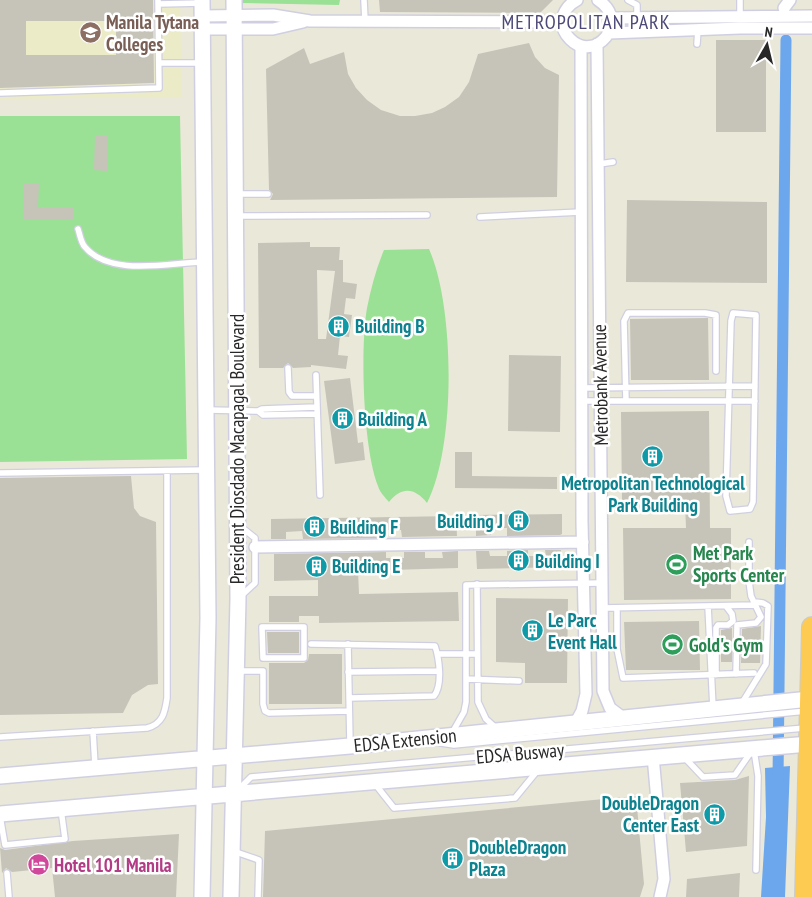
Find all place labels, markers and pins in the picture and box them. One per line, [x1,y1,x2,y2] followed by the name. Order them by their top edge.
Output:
[106,10,199,56] place label: Manila Tytana Colleges
[78,21,102,45] school or university icon: Manila Tytana Colleges
[327,314,351,338] building icon: Building B
[355,314,425,338] place label: Building B
[330,407,354,431] building icon: Building A
[358,407,428,431] place label: Building A
[641,445,665,469] building icon: Metropolitan Technological Park Building
[561,471,745,517] place label: Metropolitan Technological Park Building
[437,509,503,533] place label: Building J
[507,509,531,533] building icon: Building J
[302,515,326,539] building icon: Building F
[330,515,398,539] place label: Building F
[693,541,785,587] place label: Met Park Sports Center
[507,549,531,573] building icon: Building I
[535,549,600,573] place label: Building I
[665,552,689,576] sports icon: Met Park Sports Center
[304,554,328,578] building icon: Building E
[332,554,400,578] place label: Building E
[548,608,617,654] place label: Le Parc Event Hall
[520,619,544,643] building icon: Le Parc Event Hall
[661,633,685,657] sports icon: Gold's Gym
[689,633,763,657] place label: Gold's Gym
[602,791,699,837] place label: DoubleDragon Center East
[703,802,727,826] building icon: DoubleDragon Center East
[469,835,566,881] place label: DoubleDragon Plaza
[441,846,465,870] building icon: DoubleDragon Plaza
[26,853,50,877] hotel icon: Hotel 101 Manila
[54,853,172,877] place label: Hotel 101 Manila

